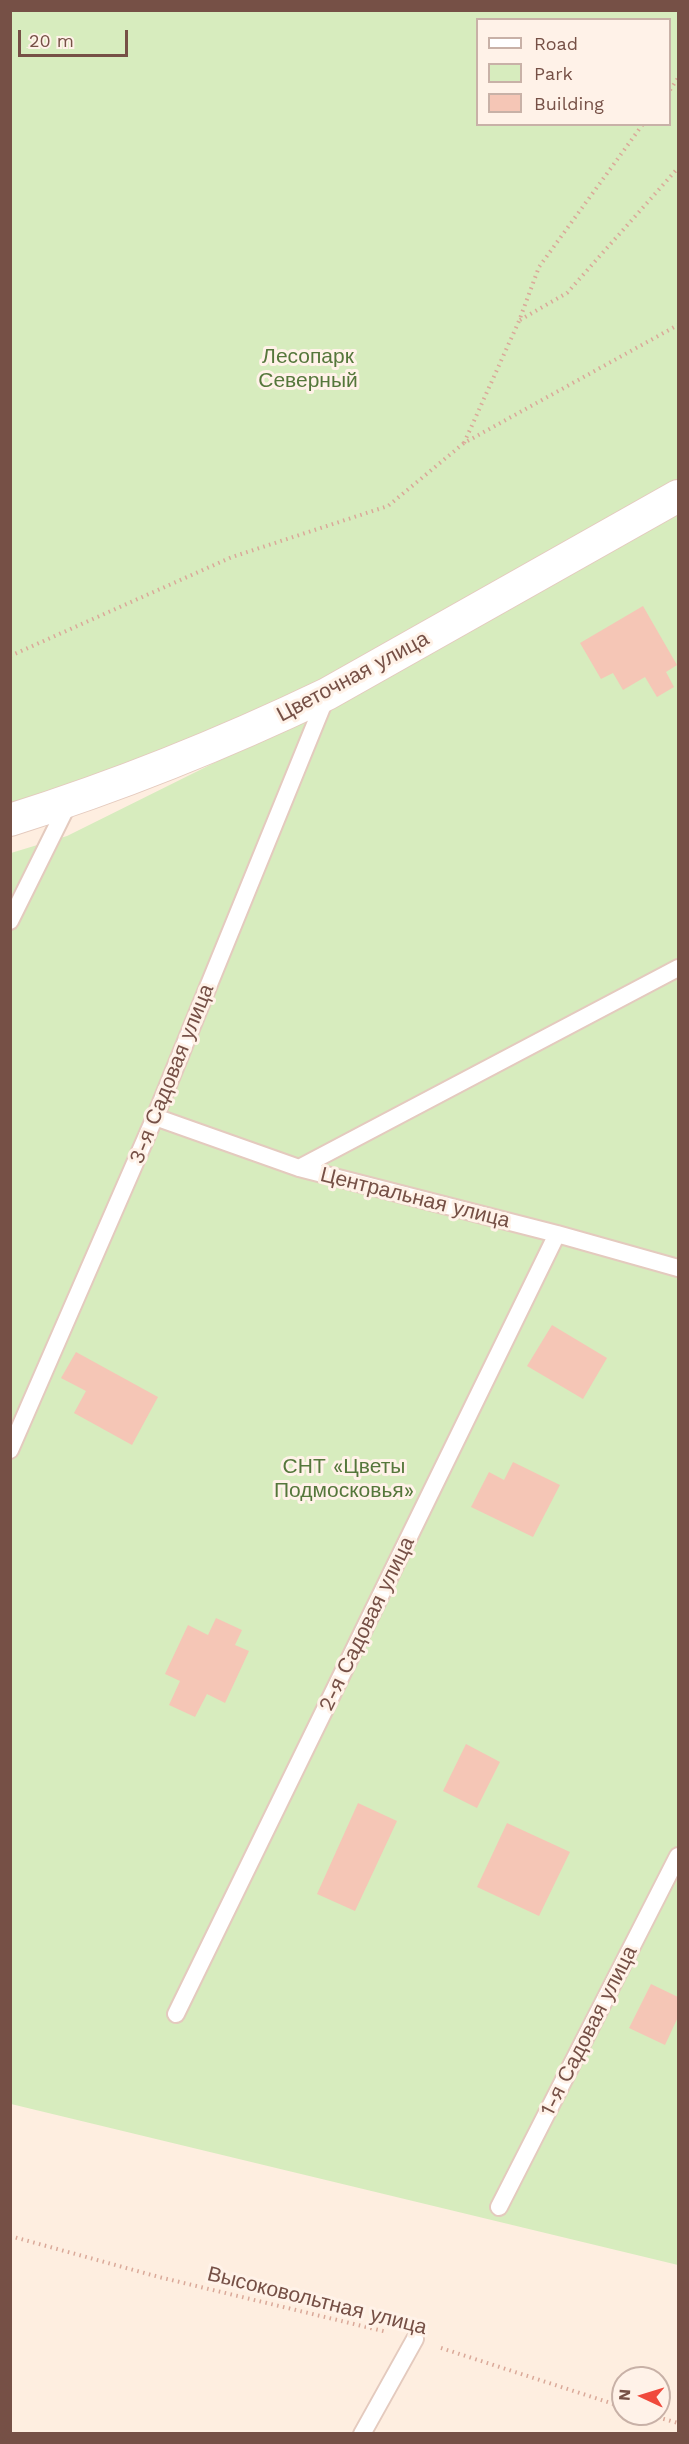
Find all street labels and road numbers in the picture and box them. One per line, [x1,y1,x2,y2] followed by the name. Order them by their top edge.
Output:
[273,626,433,728] street label: Цветочная улица
[124,981,220,1167] street label: 3-я Садовая улица
[318,1162,512,1234] street label: Центральная улица
[314,1533,420,1715] street label: 2-я Садовая улица
[535,1942,643,2120] street label: 1-я Садовая улица
[205,2262,429,2340] street label: Высоковольтная улица

